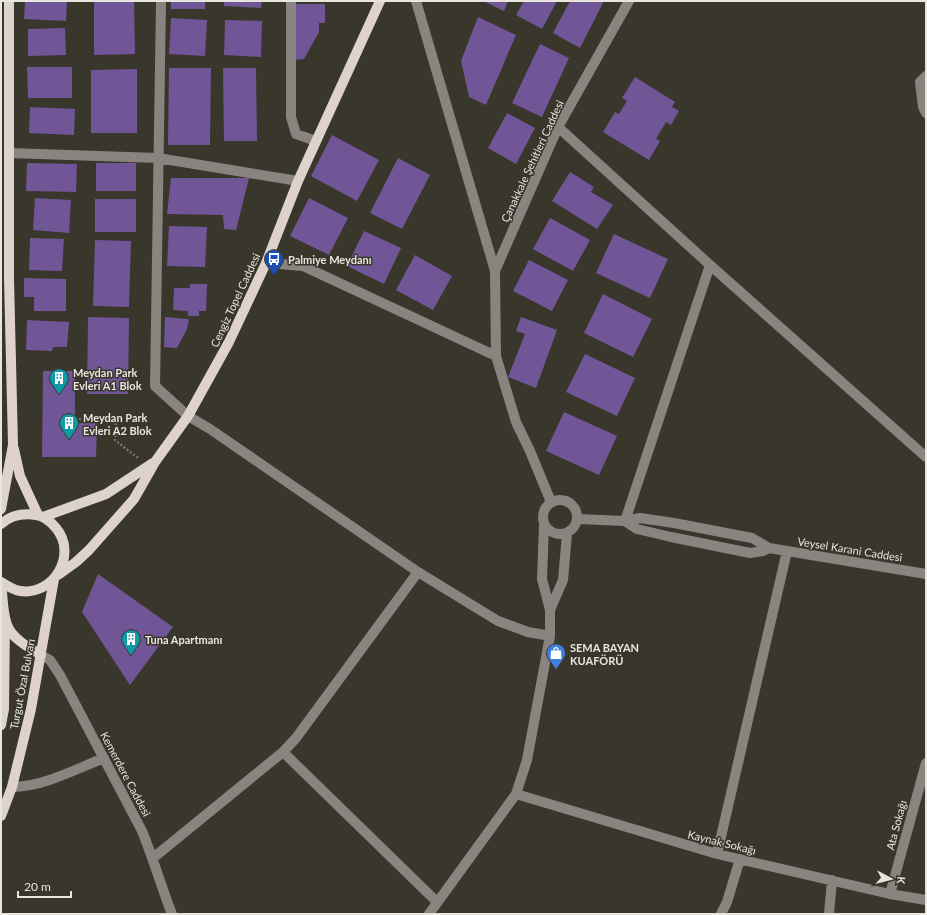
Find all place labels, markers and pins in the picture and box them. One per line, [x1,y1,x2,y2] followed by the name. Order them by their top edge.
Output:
[263,248,285,276] bus stop icon: Palmiye Meydanı
[288,253,372,266] place label: Palmiye Meydanı
[73,366,142,392] place label: Meydan Park Evleri A1 Blok
[48,367,70,395] building icon: Meydan Park Evleri A1 Blok
[83,411,152,437] place label: Meydan Park Evleri A2 Blok
[58,412,80,440] building icon: Meydan Park Evleri A2 Blok
[120,628,142,656] building icon: Tuna Apartmanı
[145,633,223,646] place label: Tuna Apartmanı
[570,641,639,667] place label: SEMA BAYAN KUAFÖRÜ
[545,642,567,670] shop icon: SEMA BAYAN KUAFÖRÜ

